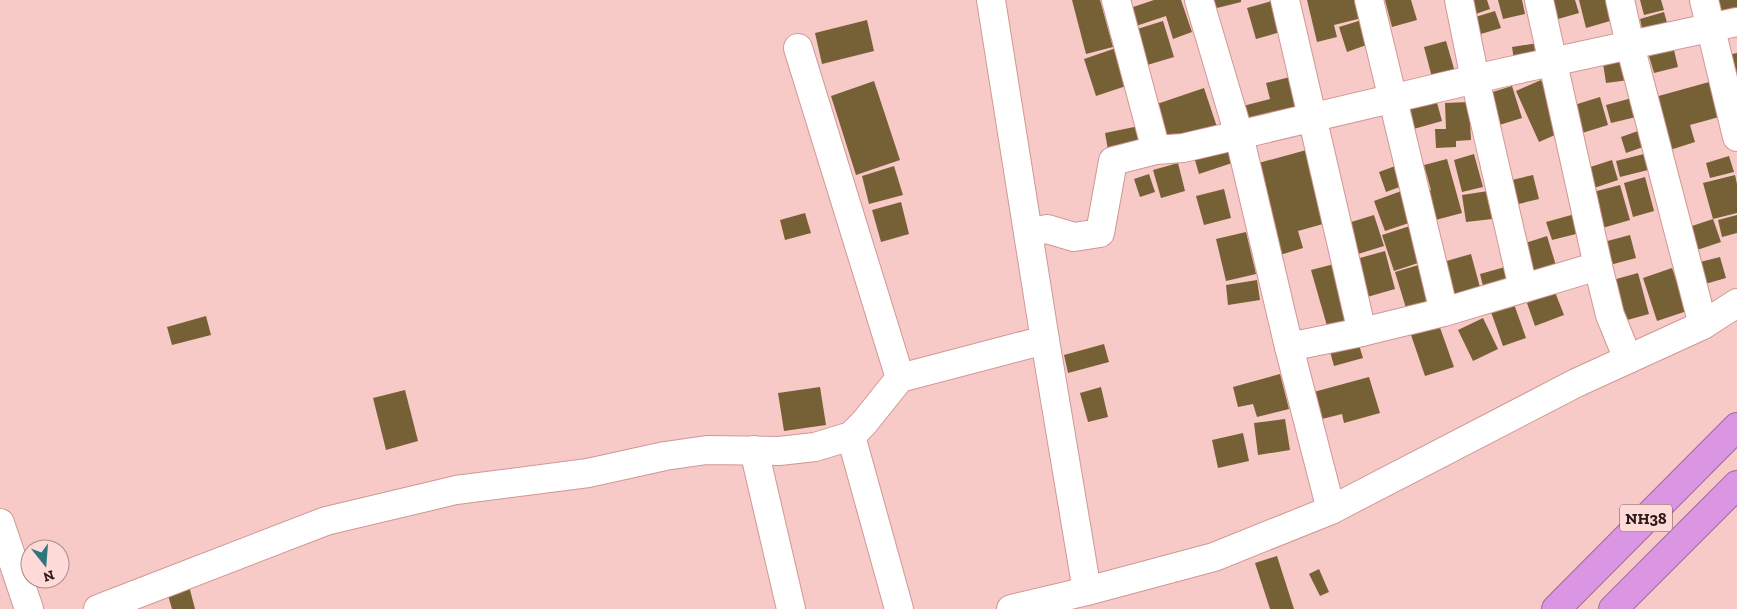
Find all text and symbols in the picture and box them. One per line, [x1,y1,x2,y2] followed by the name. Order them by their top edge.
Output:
[1620,504,1672,532] road number: NH38
[20,539,70,589] north arrow
[41,566,56,586] text: N

